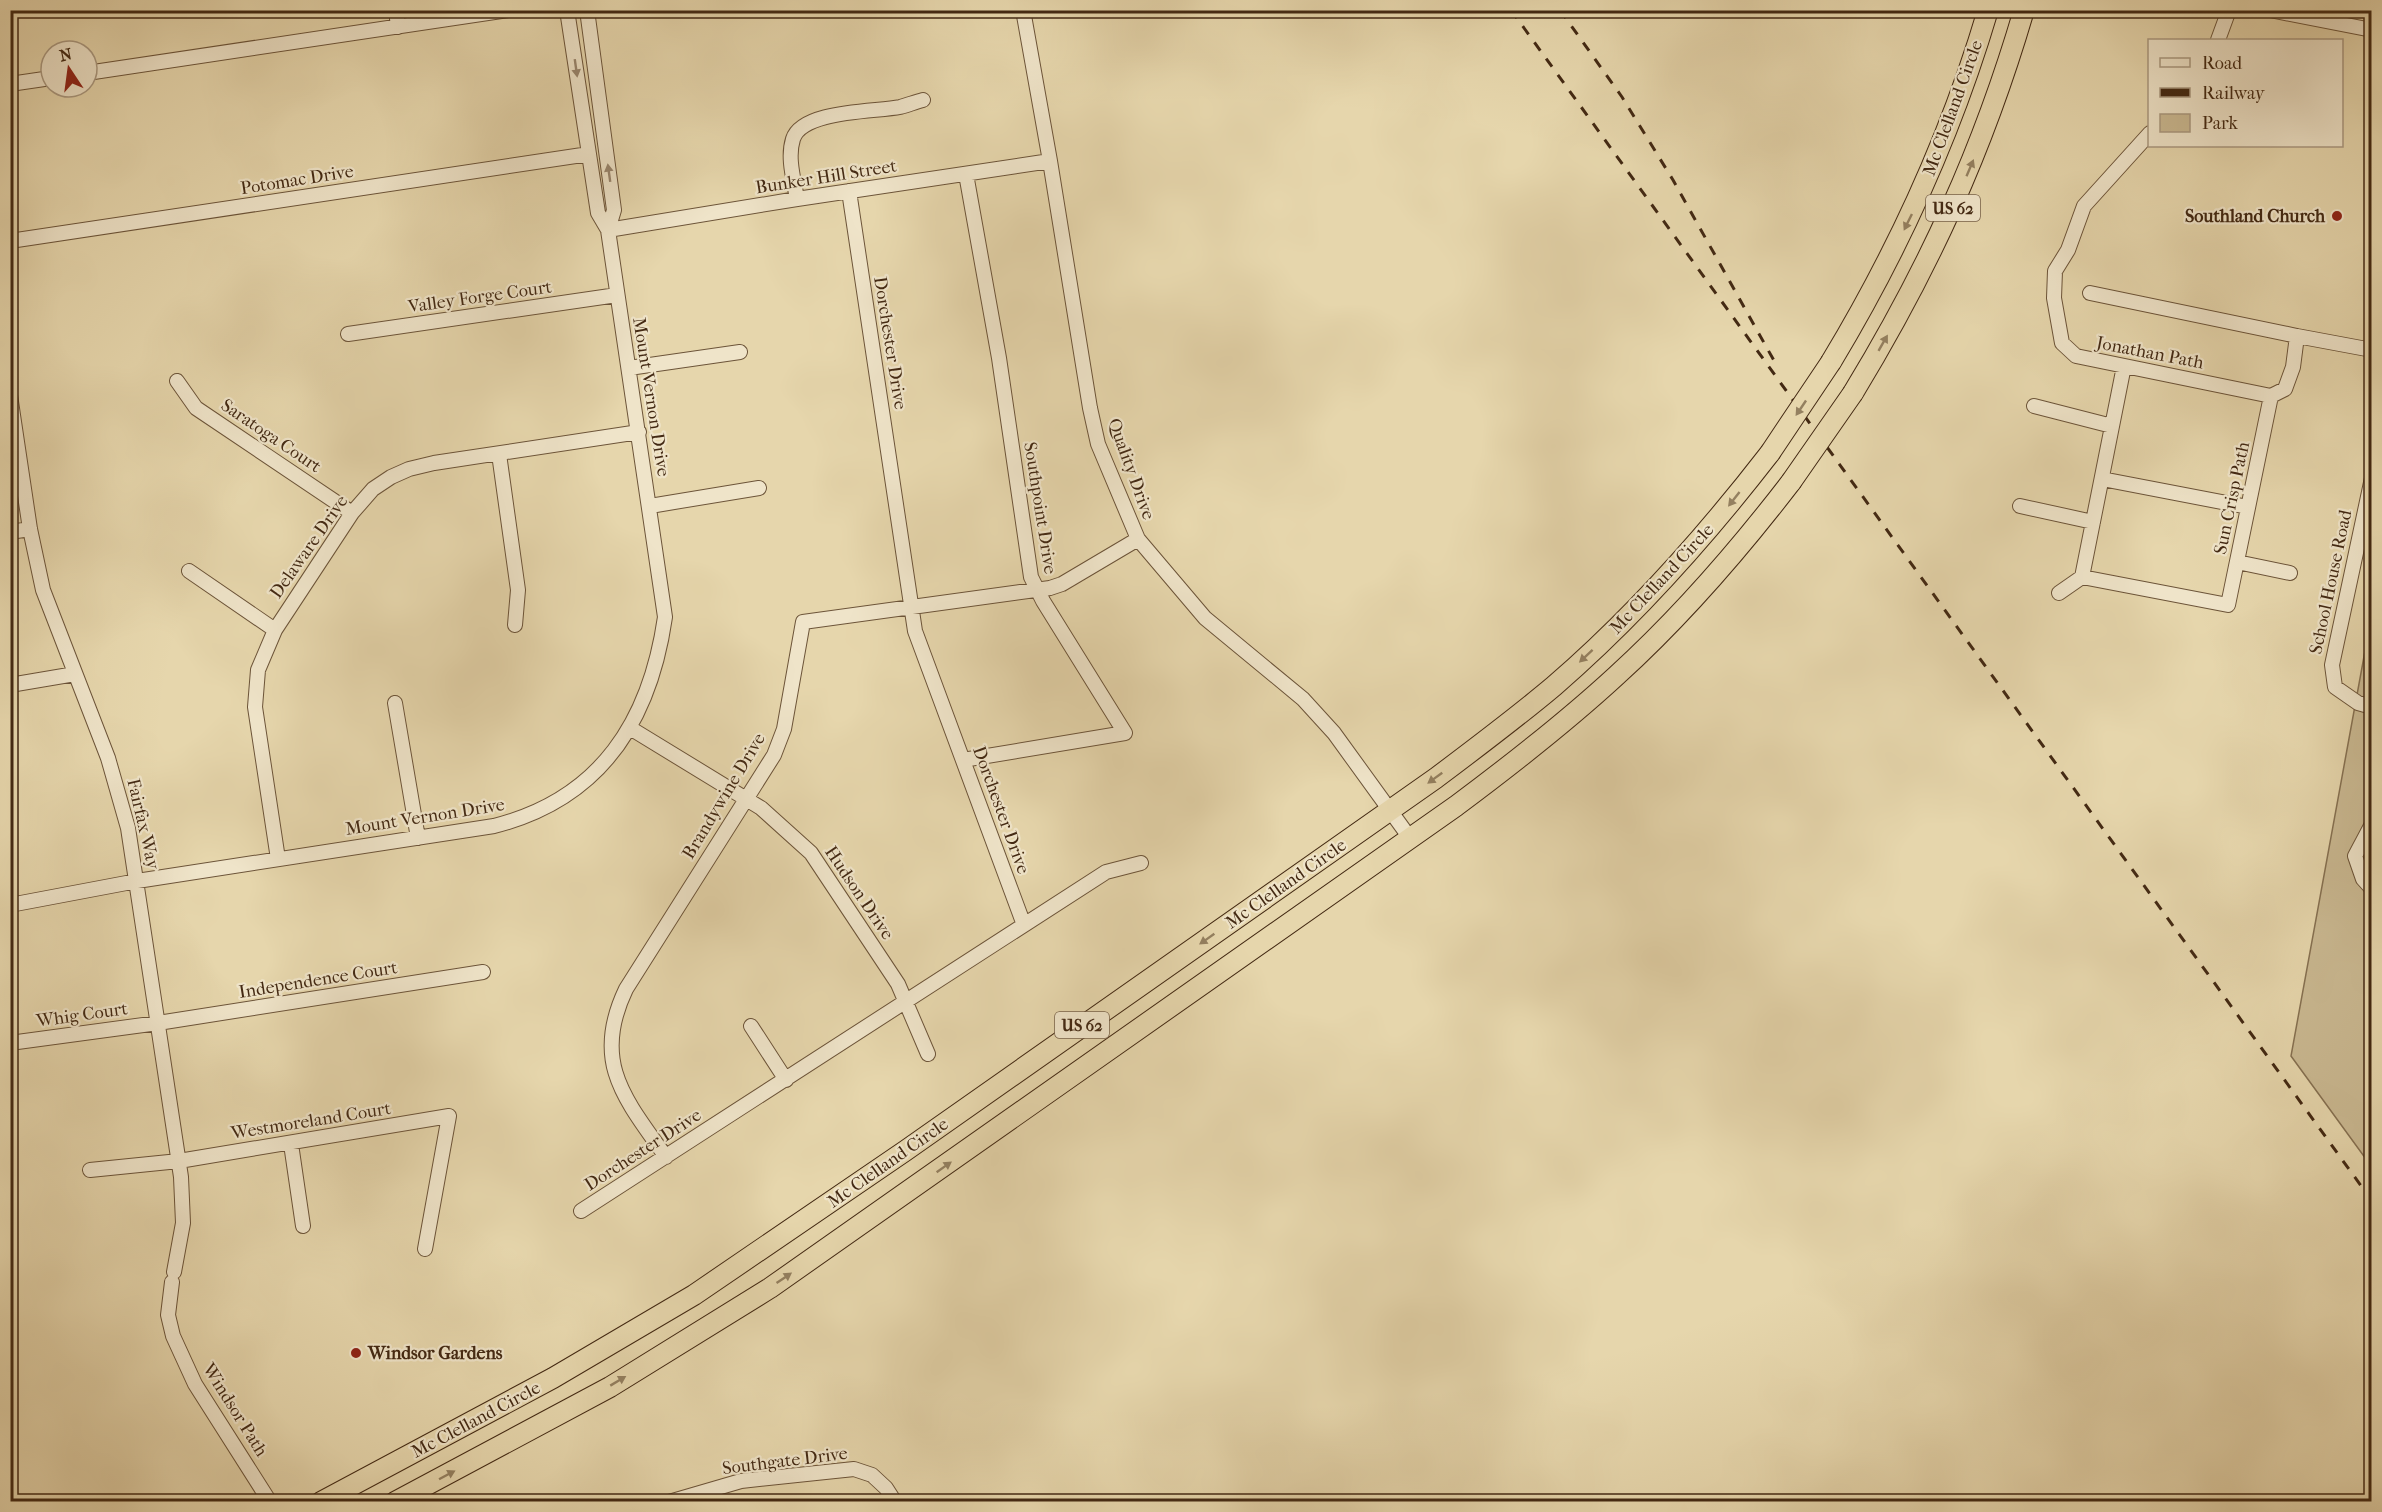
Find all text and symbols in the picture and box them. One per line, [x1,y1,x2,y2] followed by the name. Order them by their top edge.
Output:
[1919,37,1987,179] street label: Mc Clelland Circle
[39,39,99,99] north arrow
[2148,39,2343,147] legend
[58,44,75,65] text: N
[2202,53,2242,74] text: Road
[571,59,580,78] one-way arrow
[2202,83,2266,104] text: Railway
[2202,113,2239,134] text: Park
[754,155,899,199] street label: Bunker Hill Street
[1965,159,1975,177] one-way arrow
[239,161,355,199] street label: Potomac Drive
[605,163,614,182] one-way arrow
[1926,195,1980,221] road number: US 62
[2185,206,2326,227] place label: Southland Church
[2330,209,2344,223] marker: Southland Church
[1903,213,1913,231] one-way arrow
[869,275,911,411] street label: Dorchester Drive
[406,276,554,318] street label: Valley Forge Court
[628,316,674,478] street label: Mount Vernon Drive
[2093,332,2205,374] street label: Jonathan Path
[1878,334,1888,351] one-way arrow
[217,395,326,478] street label: Saratoga Court
[1796,400,1807,416] one-way arrow
[1103,415,1159,523] street label: Quality Drive
[1019,440,1061,576] street label: Southpoint Drive
[2210,440,2254,556] street label: Sun Crisp Path
[266,491,352,603] street label: Delaware Drive
[1728,491,1741,507] one-way arrow
[2305,508,2357,656] street label: School House Road
[1606,520,1718,638] street label: Mc Clelland Circle
[1579,649,1594,663] one-way arrow
[678,729,770,863] street label: Brandywine Drive
[968,743,1034,877] street label: Dorchester Drive
[1427,772,1443,784] one-way arrow
[122,777,164,873] street label: Fairfax Way
[344,794,506,840] street label: Mount Vernon Drive
[1222,834,1351,934] street label: Mc Clelland Circle
[820,842,898,944] street label: Hudson Drive
[1199,933,1215,945] one-way arrow
[237,957,399,1003] street label: Independence Court
[34,998,130,1032] street label: Whig Court
[1055,1012,1109,1038] road number: US 62
[229,1098,393,1144] street label: Westmoreland Court
[581,1104,705,1195] street label: Dorchester Drive
[824,1113,953,1213] street label: Mc Clelland Circle
[935,1161,951,1173] one-way arrow
[776,1273,792,1284] one-way arrow
[367,1343,503,1364] place label: Windsor Gardens
[349,1346,363,1360] marker: Windsor Gardens
[198,1359,272,1460] street label: Windsor Path
[408,1377,544,1463] street label: Mc Clelland Circle
[610,1377,627,1387] one-way arrow
[721,1443,849,1479] street label: Southgate Drive
[439,1470,456,1480] one-way arrow

